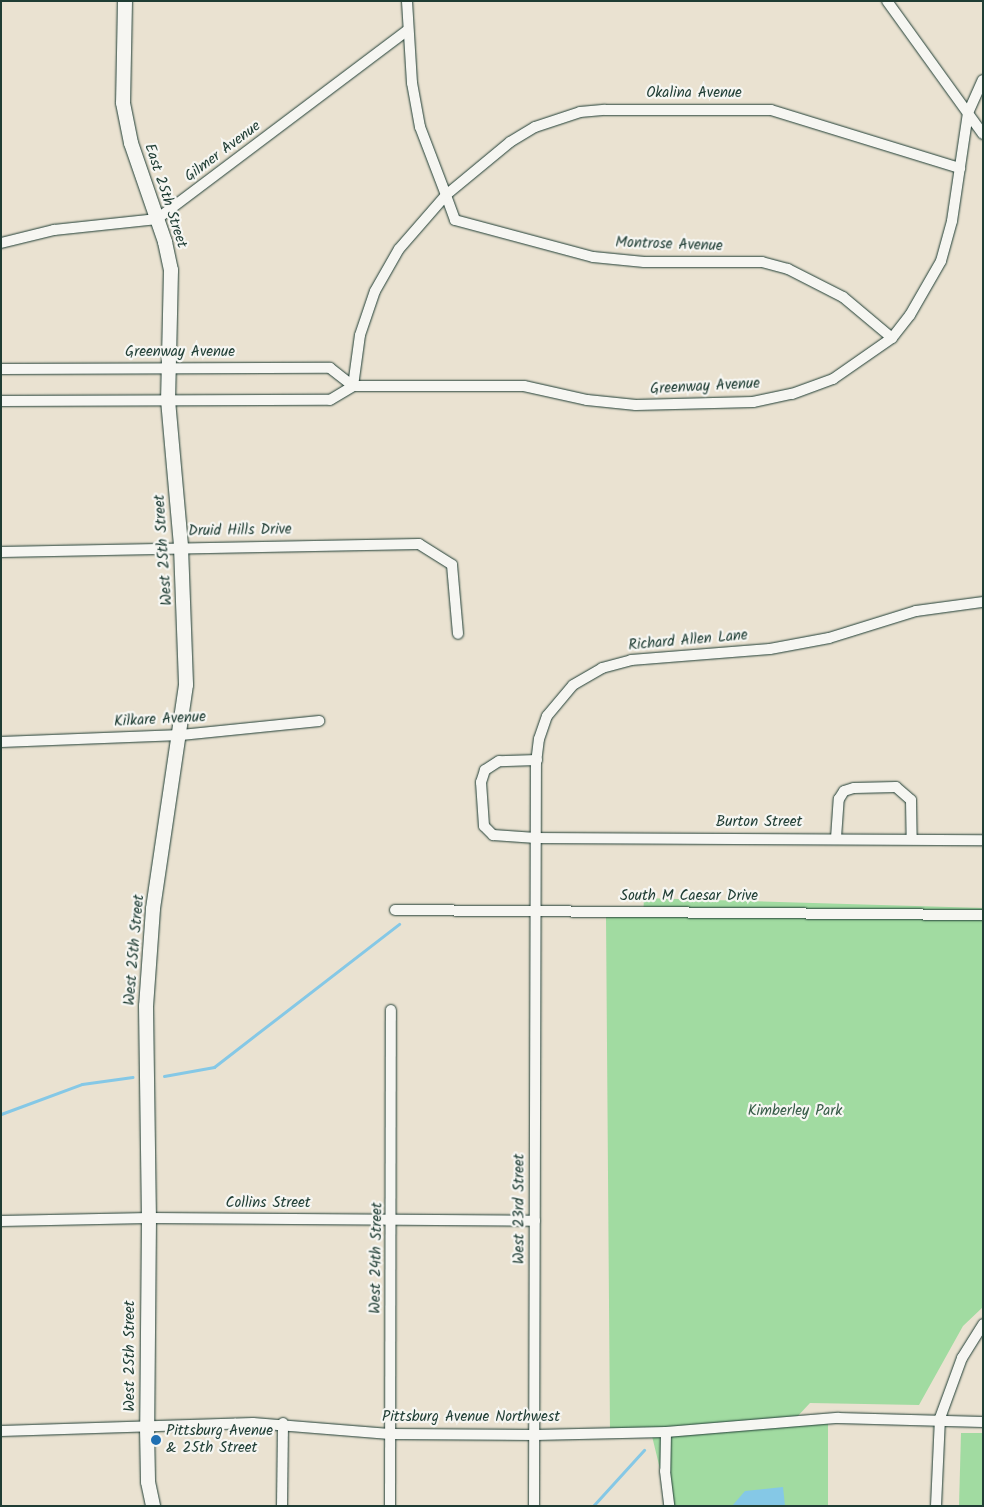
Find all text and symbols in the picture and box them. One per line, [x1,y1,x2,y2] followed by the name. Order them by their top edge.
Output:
[646,85,742,103] street label: Okalina Avenue
[182,118,264,186] street label: Gilmer Avenue
[140,142,190,250] street label: East 25th Street
[615,234,723,256] street label: Montrose Avenue
[125,344,235,362] street label: Greenway Avenue
[650,375,760,399] street label: Greenway Avenue
[151,494,177,606] street label: West 25th Street
[188,521,292,541] street label: Druid Hills Drive
[628,627,748,655] street label: Richard Allen Lane
[114,709,206,731] street label: Kilkare Avenue
[716,814,802,832] street label: Burton Street
[620,888,758,906] street label: South M Caesar Drive
[121,894,149,1006] street label: West 25th Street
[748,1103,842,1121] park label: Kimberley Park
[511,1154,529,1264] street label: West 23rd Street
[225,1195,311,1213] street label: Collins Street
[367,1202,387,1314] street label: West 24th Street
[122,1300,140,1412] street label: West 25th Street
[382,1409,560,1427] street label: Pittsburg Avenue Northwest
[166,1422,273,1457] place label: Pittsburg Avenue & 25th Street
[150,1434,162,1446] marker: Pittsburg Avenue & 25th Street

